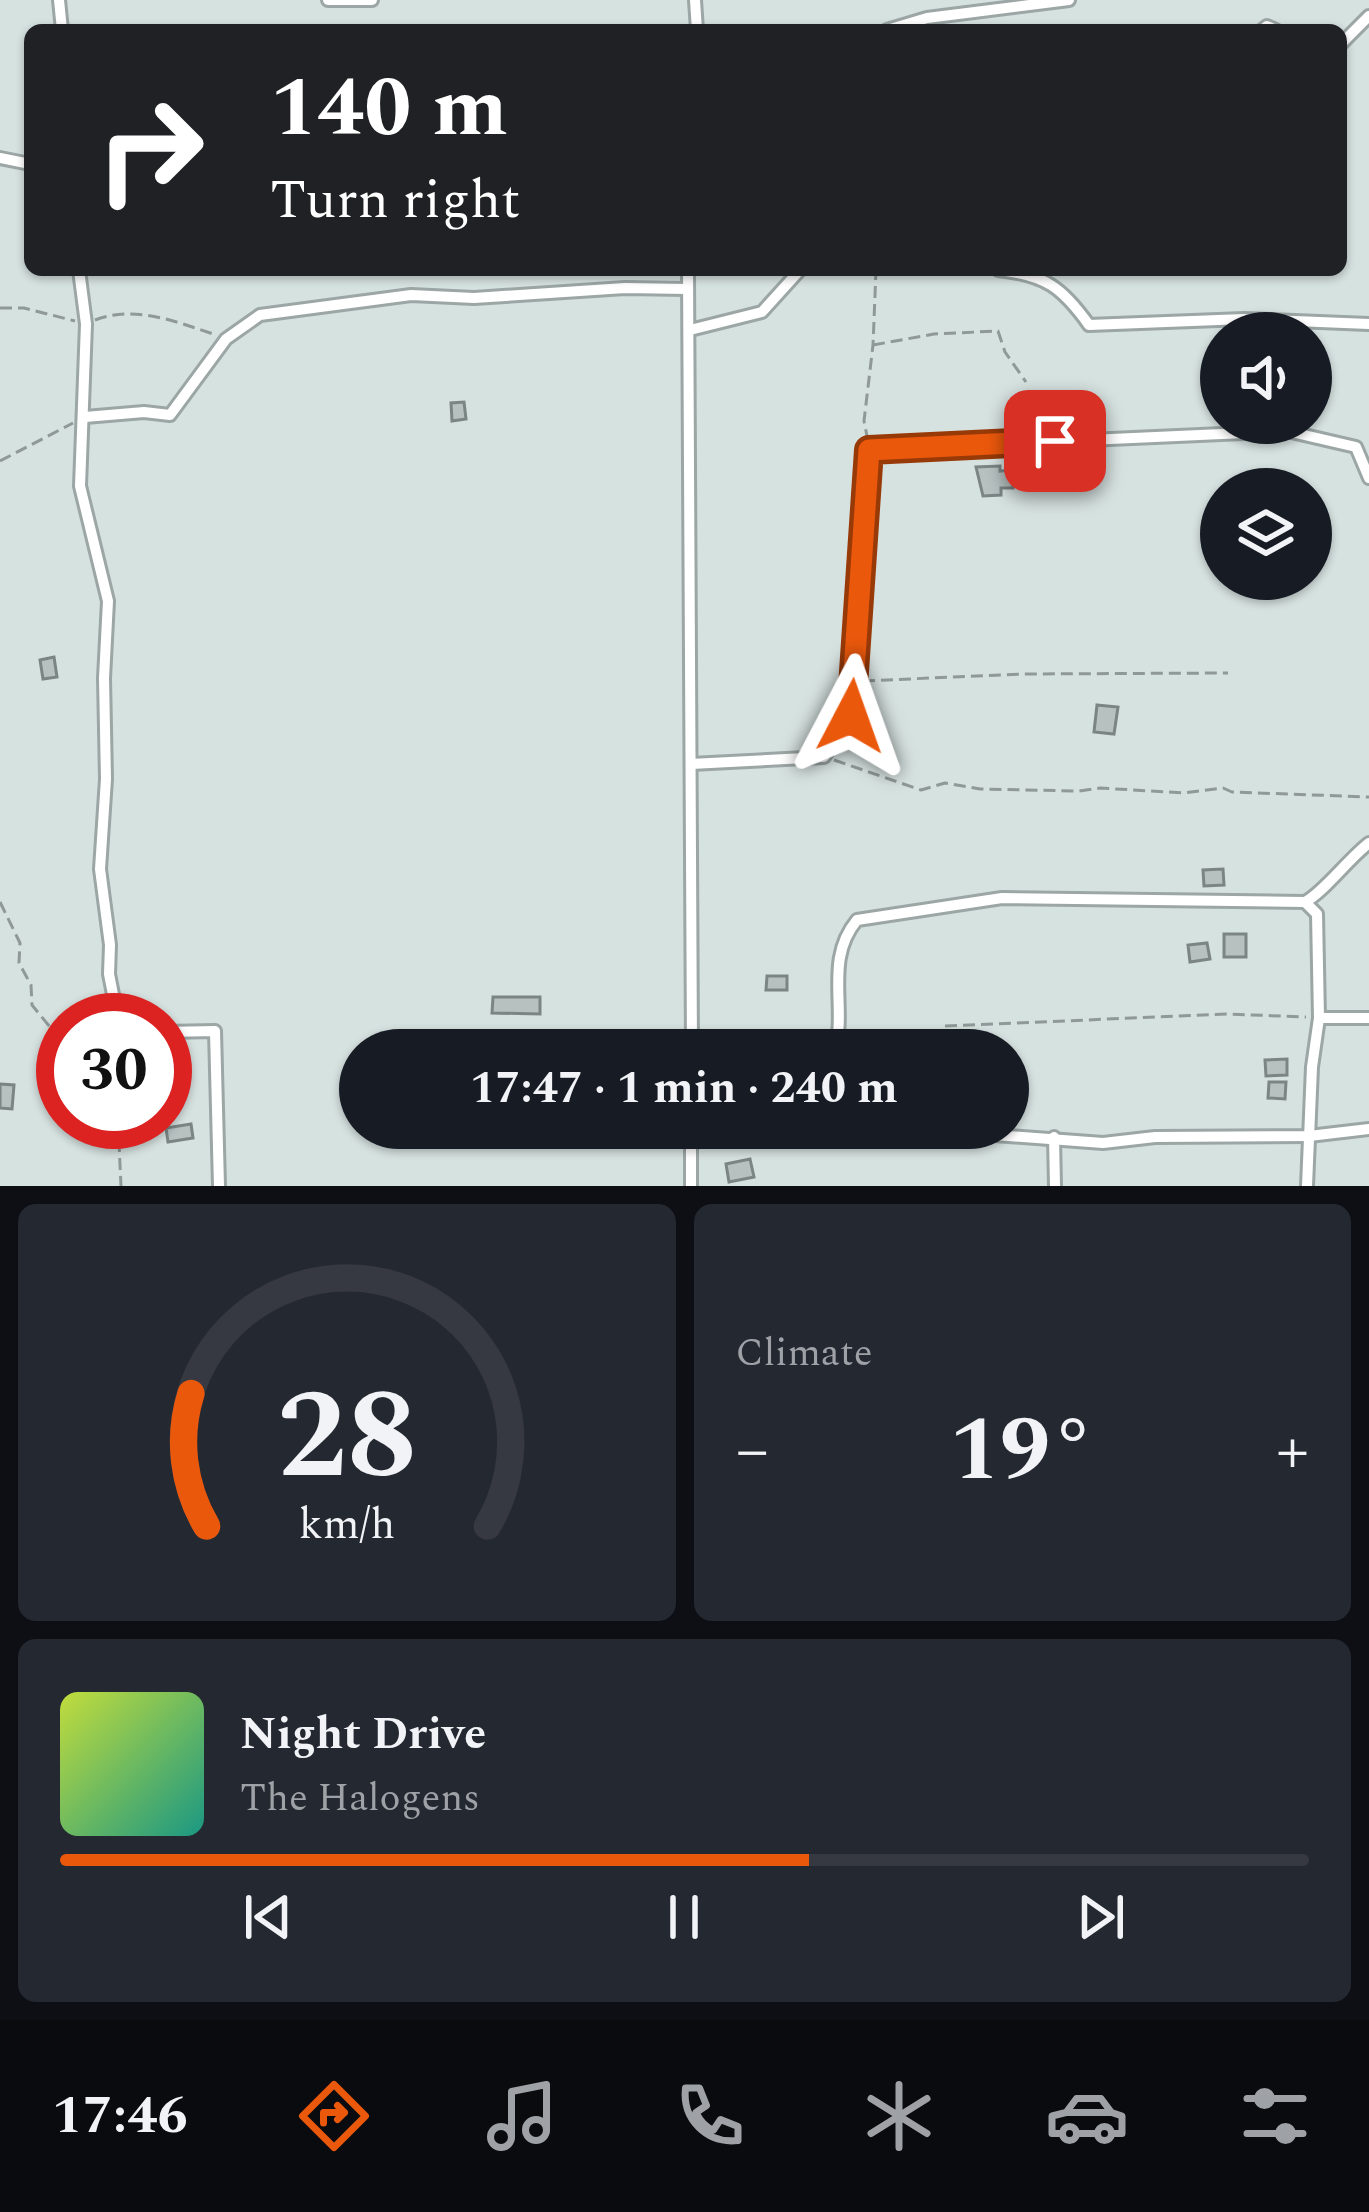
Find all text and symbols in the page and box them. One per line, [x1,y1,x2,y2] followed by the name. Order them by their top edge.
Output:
[270,45,508,173] text: 140 m
[72,72,228,228] icon: right
[270,160,520,242] text: Turn right
[1200,312,1332,600] map controls
[1200,312,1332,444] button: sound
[1004,390,1106,492] pin
[1022,408,1088,474] icon: arrive
[1200,468,1332,600] button: layers
[788,653,914,779] position arrow
[36,993,192,1149] speed limit sign: 30
[470,1054,898,1123] text: 17:47 · 1 min · 240 m
[736,1324,873,1383] text: Climate
[277,1343,417,1533] text: 28
[949,1383,1095,1520] text: 19°
[736,1401,769,1502] text: −
[1276,1401,1309,1502] text: +
[298,1492,395,1557] text: km/h
[240,1700,486,1769] text: Night Drive
[240,1769,480,1828] text: The Halogens
[235,1884,301,1950] icon: previous
[651,1884,717,1950] icon: pause
[1068,1884,1134,1950] icon: next
[292,2074,376,2158] icon: directions
[480,2074,564,2158] icon: music
[668,2074,752,2158] icon: phone
[857,2074,941,2158] icon: climate
[1045,2074,1129,2158] icon: car
[1233,2074,1317,2158] icon: filters
[52,2075,188,2157] text: 17:46

